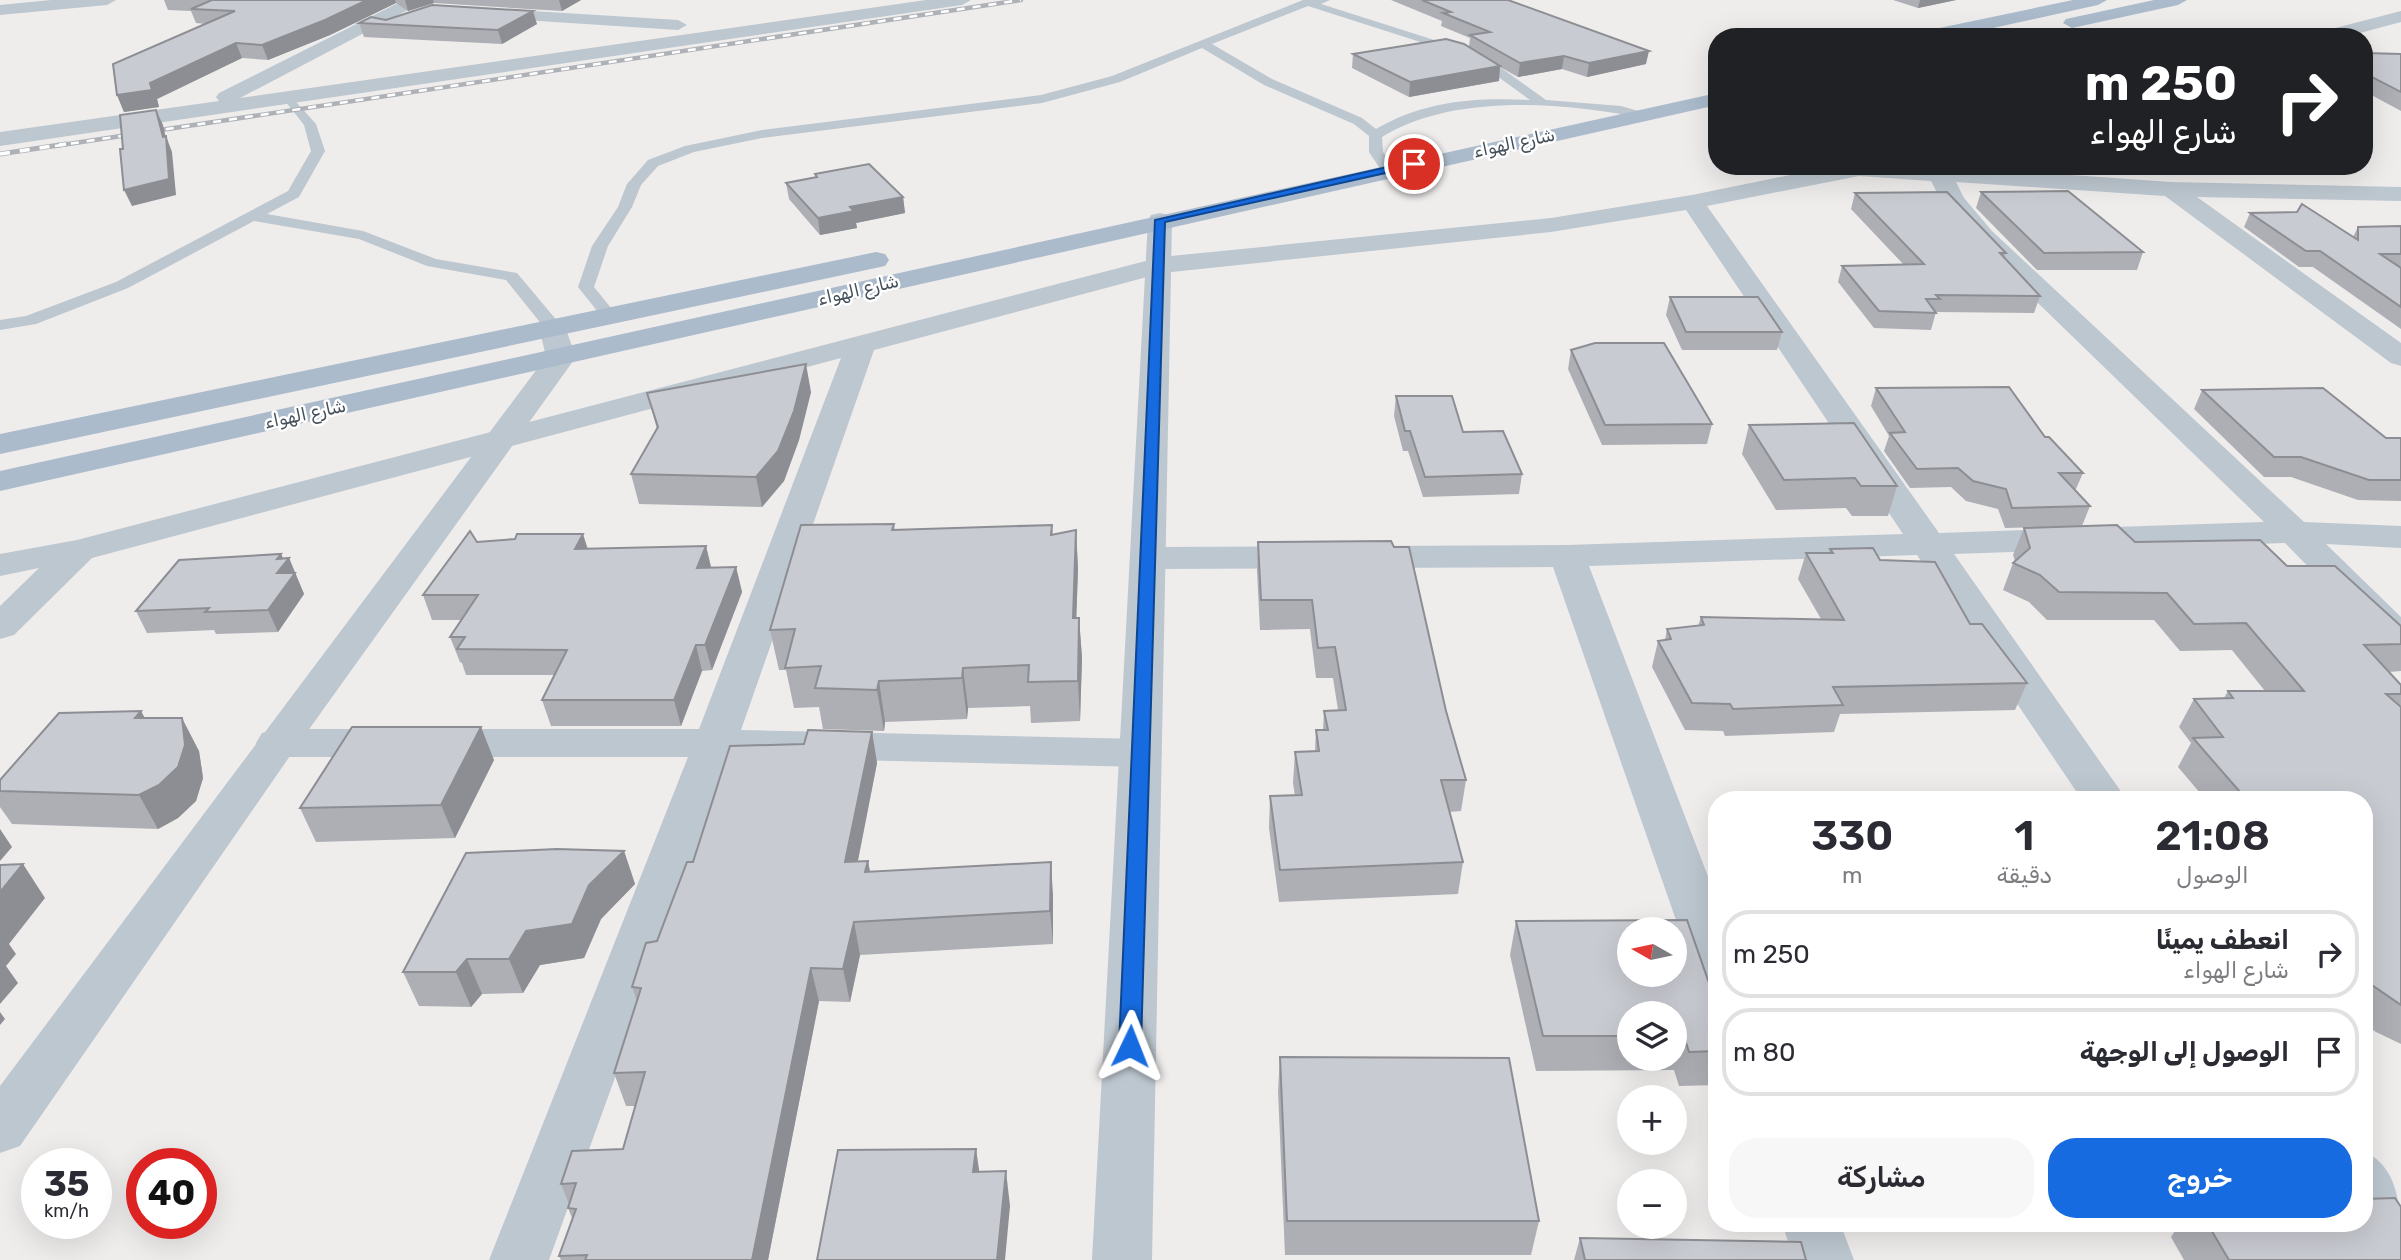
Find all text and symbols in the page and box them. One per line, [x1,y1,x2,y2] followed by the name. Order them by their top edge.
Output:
[2085,54,2237,112] text: 250 m
[2261,56,2352,147] icon: right
[2090,113,2237,151] text: شارع الهواء
[1471,124,1557,163] street label: شارع الهواء
[1384,134,1444,194] pin
[1395,145,1433,183] icon: arrive
[815,270,901,311] street label: شارع الهواء
[262,395,348,434] street label: شارع الهواء
[1811,811,1893,861] text: 330
[2014,811,2034,861] text: 1
[2155,811,2270,861] text: 21:08
[1842,861,1862,889] text: m
[1996,861,2052,889] text: دقيقة
[2176,861,2249,889] text: الوصول
[1617,917,1687,987] north arrow
[1617,917,1687,1239] map controls
[2156,925,2289,956] text: انعطف يمينًا
[2310,935,2348,973] icon: right
[1733,939,1810,970] text: 250 m
[2183,956,2289,984] text: شارع الهواء
[1617,1001,1687,1071] button: layers
[1093,1009,1167,1083] position arrow
[2310,1033,2348,1071] icon: arrive
[1733,1037,1796,1068] text: 80 m
[2080,1037,2289,1068] text: الوصول إلى الوجهة
[1617,1085,1687,1155] button: +
[1729,1138,2034,1218] button: مشاركة
[2048,1138,2352,1218] button: خروج
[126,1148,217,1239] speed limit sign: 40
[44,1163,89,1205] text: 35
[1617,1169,1687,1239] button: −
[44,1200,89,1222] text: km/h

